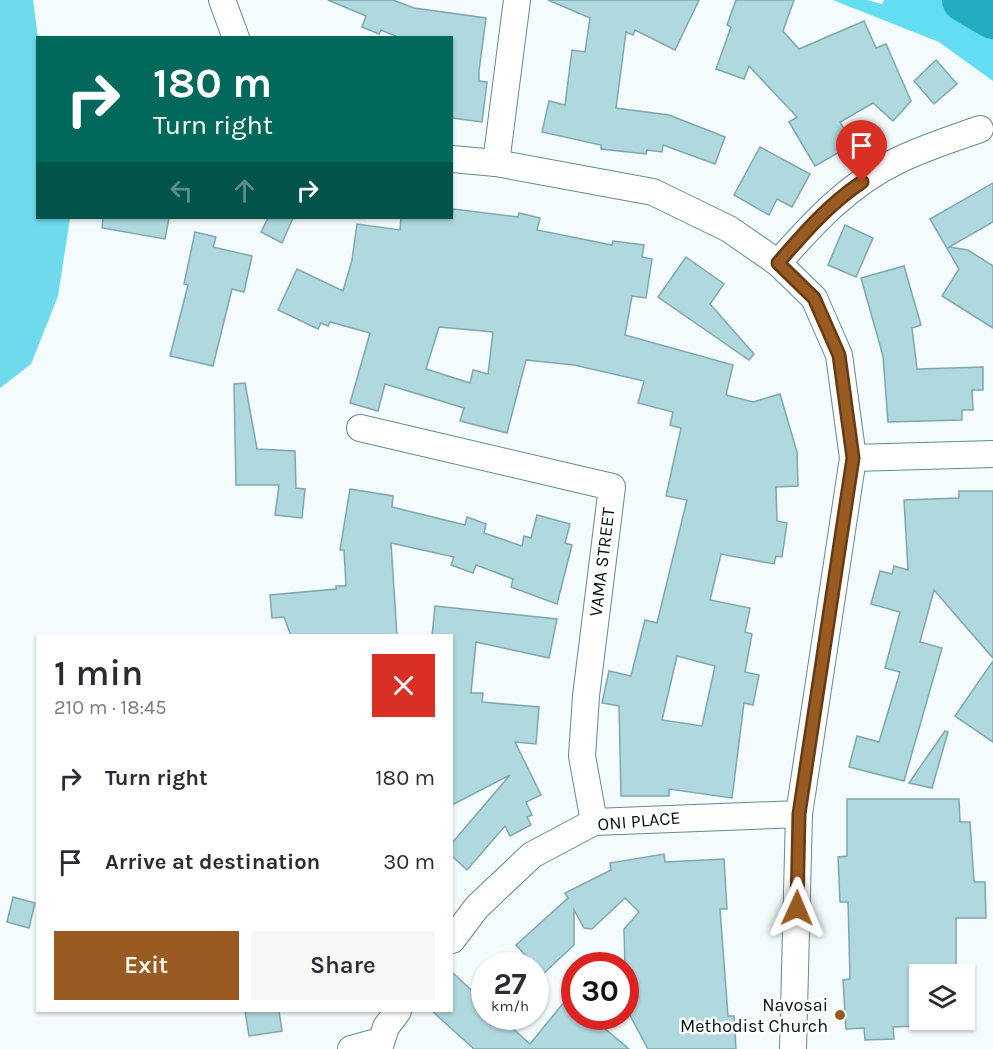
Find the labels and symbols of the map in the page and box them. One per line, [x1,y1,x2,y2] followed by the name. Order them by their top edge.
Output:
[836,120,887,182] pin
[584,506,620,618] street label: VAMA STREET
[597,806,681,836] street label: ONI PLACE
[765,876,829,940] position arrow
[561,952,639,1030] speed limit sign: 30
[680,994,828,1037] place label: Navosai Methodist Church
[833,1008,847,1022] marker: Navosai Methodist Church

